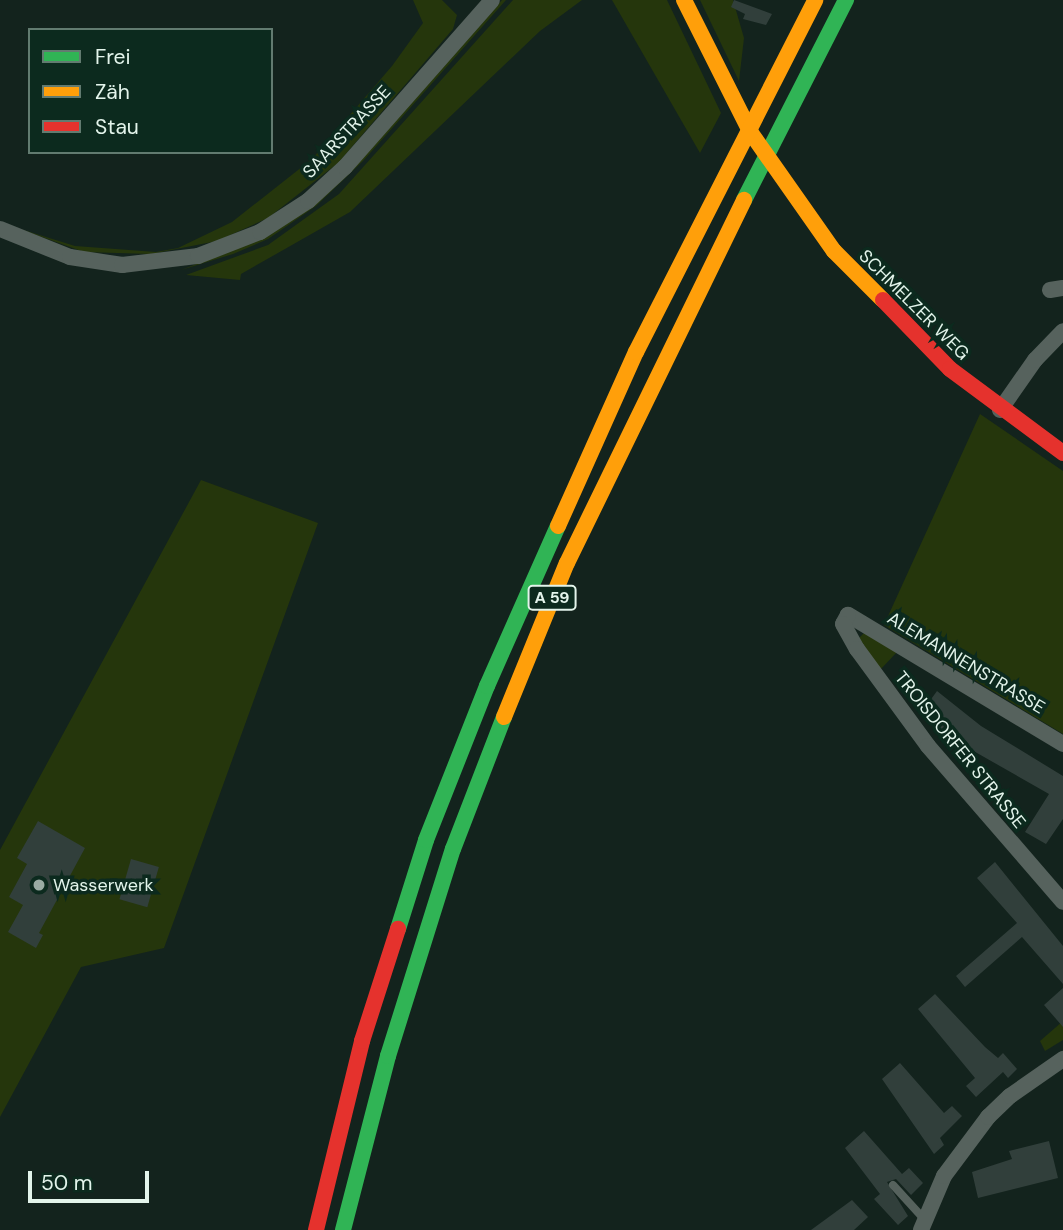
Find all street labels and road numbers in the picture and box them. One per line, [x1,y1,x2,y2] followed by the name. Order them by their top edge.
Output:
[299,81,395,183] street label: SAARSTRASSE
[854,245,974,365] street label: SCHMELZER WEG
[528,586,576,610] road number: A 59
[883,607,1049,719] street label: ALEMANNENSTRASSE
[890,667,1030,833] street label: TROISDORFER STRASSE

